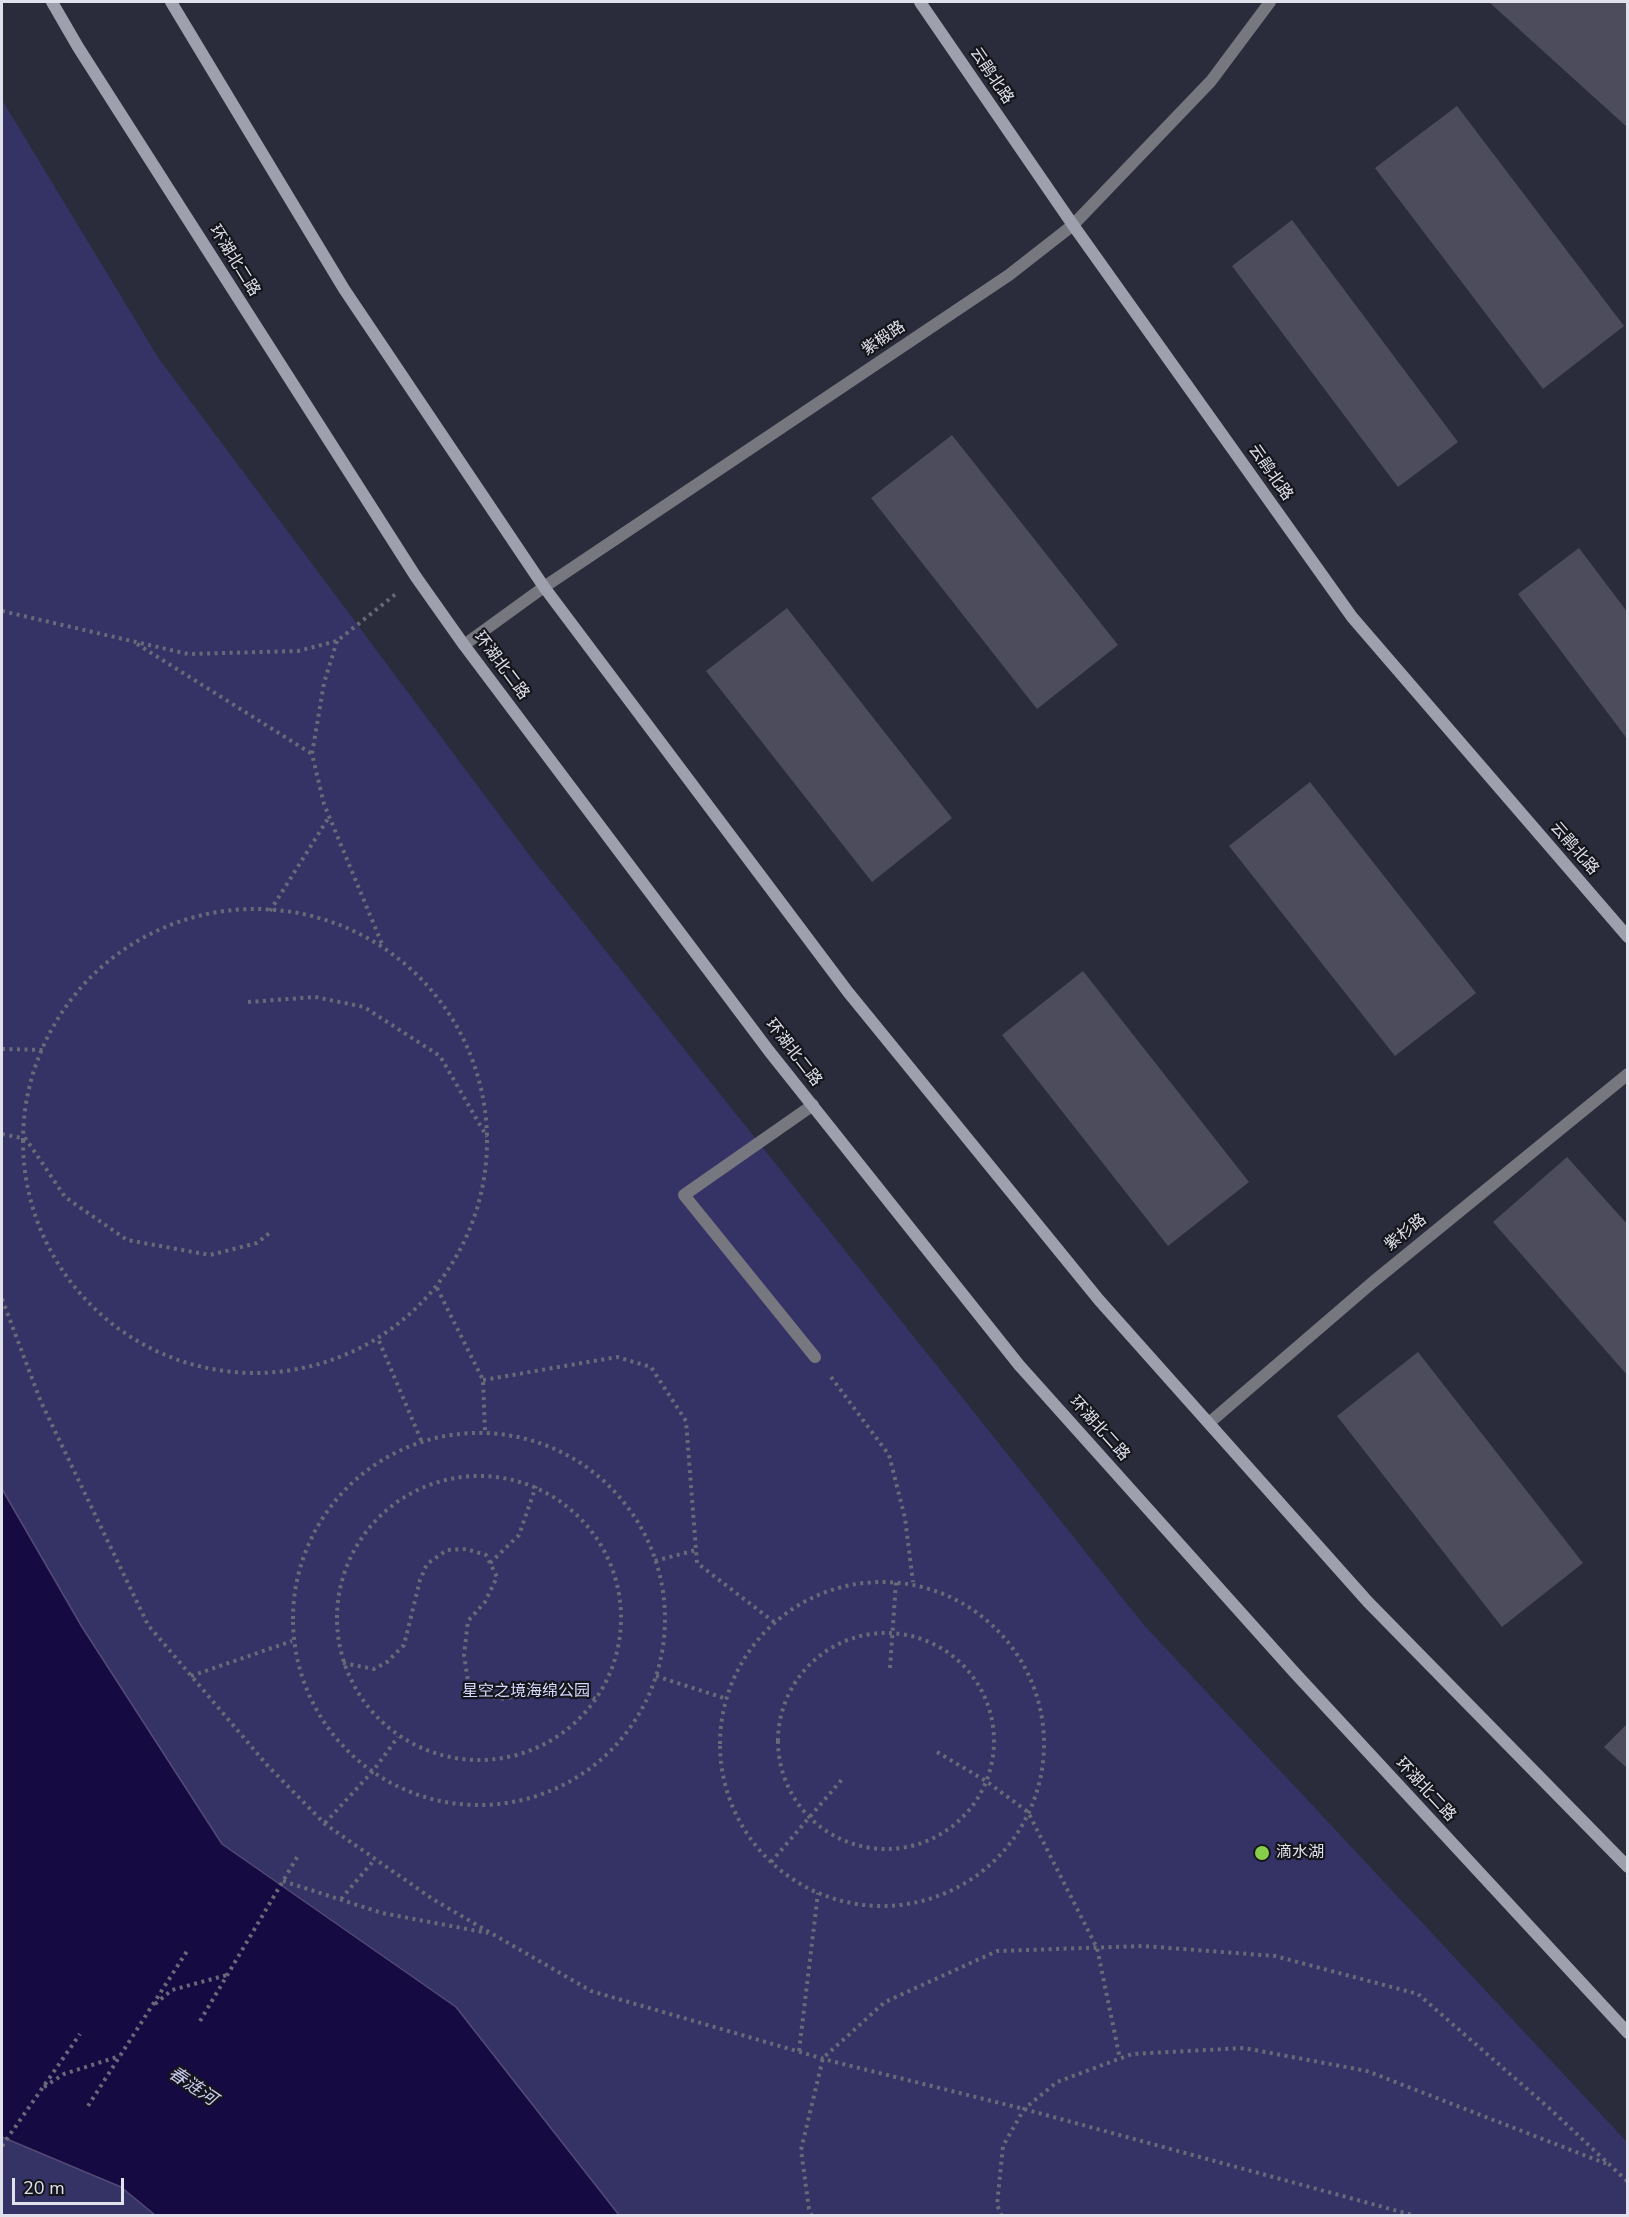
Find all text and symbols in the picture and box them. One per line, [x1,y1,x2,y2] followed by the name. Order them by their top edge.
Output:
[965,44,1017,108] street label: 云鹃北路
[205,222,263,300] street label: 环湖北二路
[859,318,909,360] street label: 紫椴路
[1244,441,1296,505] street label: 云鹃北路
[469,628,533,704] street label: 环湖北二路
[1546,819,1602,879] street label: 云鹃北路
[761,1016,825,1090] street label: 环湖北二路
[1381,1210,1431,1256] street label: 紫杉路
[1065,1393,1133,1465] street label: 环湖北二路
[462,1682,590,1702] park label: 星空之境海绵公园
[1391,1754,1459,1826] street label: 环湖北二路
[1276,1843,1324,1863] place label: 滴水湖
[1253,1844,1271,1862] marker: 滴水湖
[164,2063,220,2111] water label: 春涟河
[15,2166,128,2204] scale bar
[23,2176,65,2200] text: 20 m

